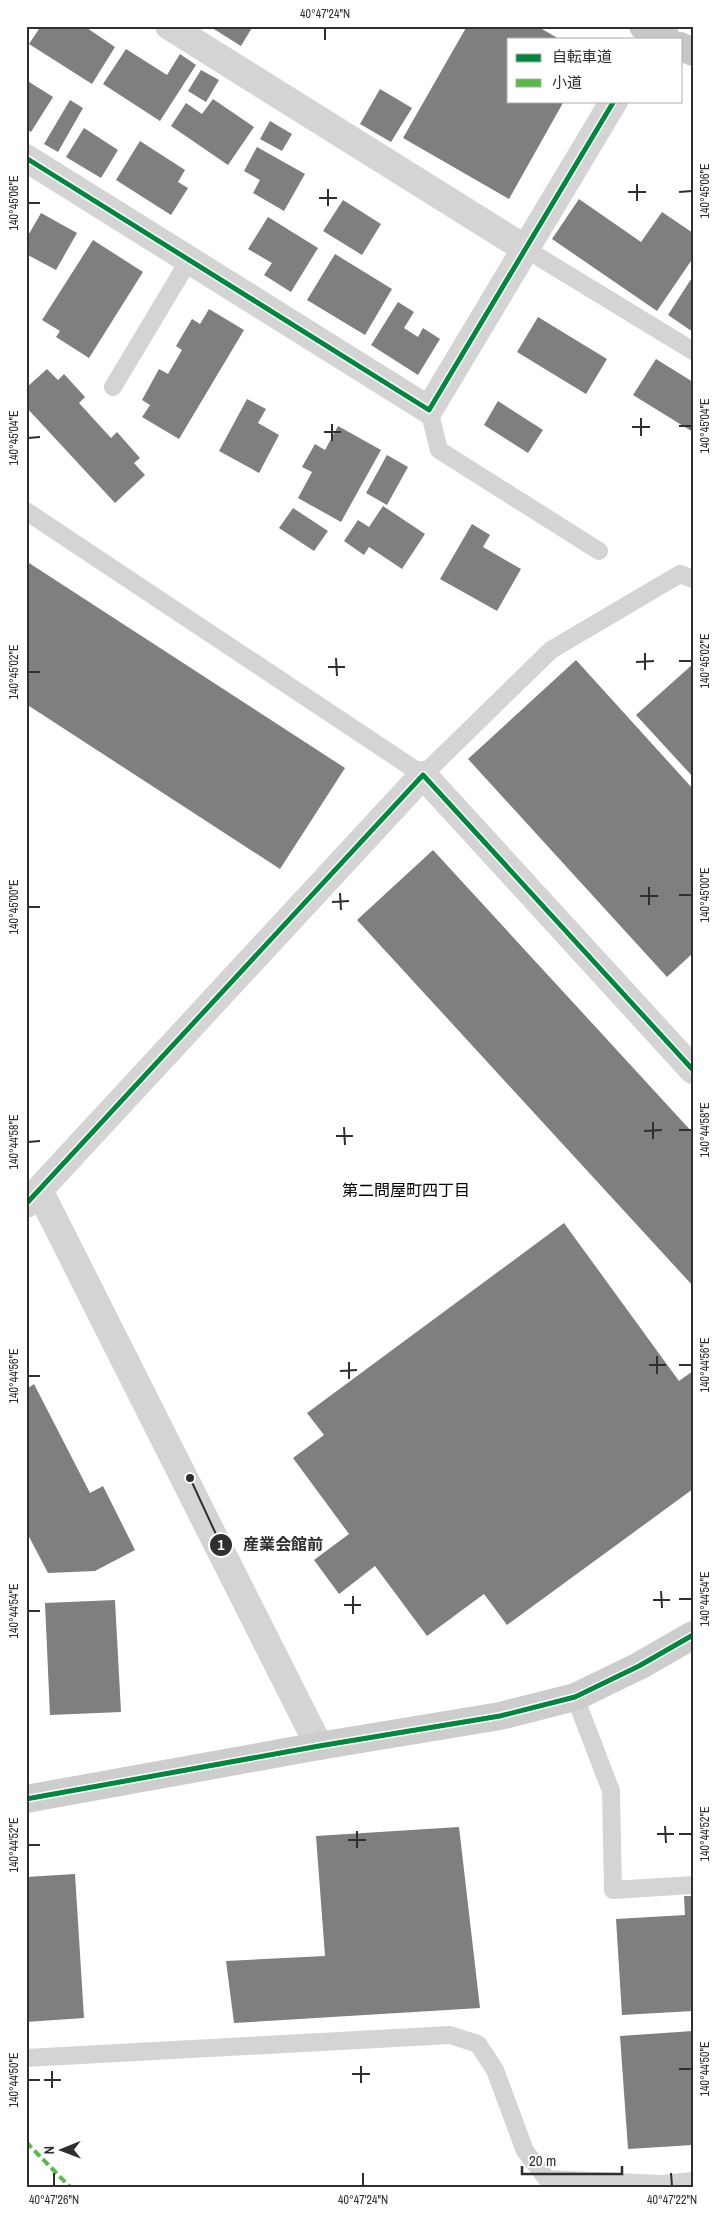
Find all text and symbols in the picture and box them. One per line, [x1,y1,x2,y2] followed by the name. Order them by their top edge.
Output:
[300,6,350,22] text: 40°47'24"N
[507,38,682,102] legend
[552,46,612,67] text: 自転車道
[552,72,582,93] text: 小道
[697,163,713,219] text: 140°45'06"E
[6,175,22,231] text: 140°45'06"E
[697,398,713,454] text: 140°45'04"E
[6,410,22,466] text: 140°45'04"E
[697,633,713,689] text: 140°45'02"E
[6,644,22,700] text: 140°45'02"E
[697,867,713,923] text: 140°45'00"E
[6,879,22,935] text: 140°45'00"E
[697,1102,713,1158] text: 140°44'58"E
[6,1114,22,1170] text: 140°44'58"E
[342,1179,470,1201] district label: 第二問屋町四丁目
[697,1337,713,1393] text: 140°44'56"E
[6,1348,22,1404] text: 140°44'56"E
[208,1529,333,1560] callout: 産業会館前
[243,1533,323,1555] text: 産業会館前
[218,1534,225,1555] text: 1
[697,1571,713,1627] text: 140°44'54"E
[6,1583,22,1639] text: 140°44'54"E
[697,1806,713,1862] text: 140°44'52"E
[6,1817,22,1873] text: 140°44'52"E
[697,2041,713,2097] text: 140°44'50"E
[6,2052,22,2108] text: 140°44'50"E
[38,2126,88,2176] north arrow
[522,2143,622,2175] scale bar
[40,2146,58,2155] text: N
[529,2150,556,2171] text: 20 m
[29,2192,79,2208] text: 40°47'26"N
[338,2192,388,2208] text: 40°47'24"N
[647,2192,697,2208] text: 40°47'22"N

